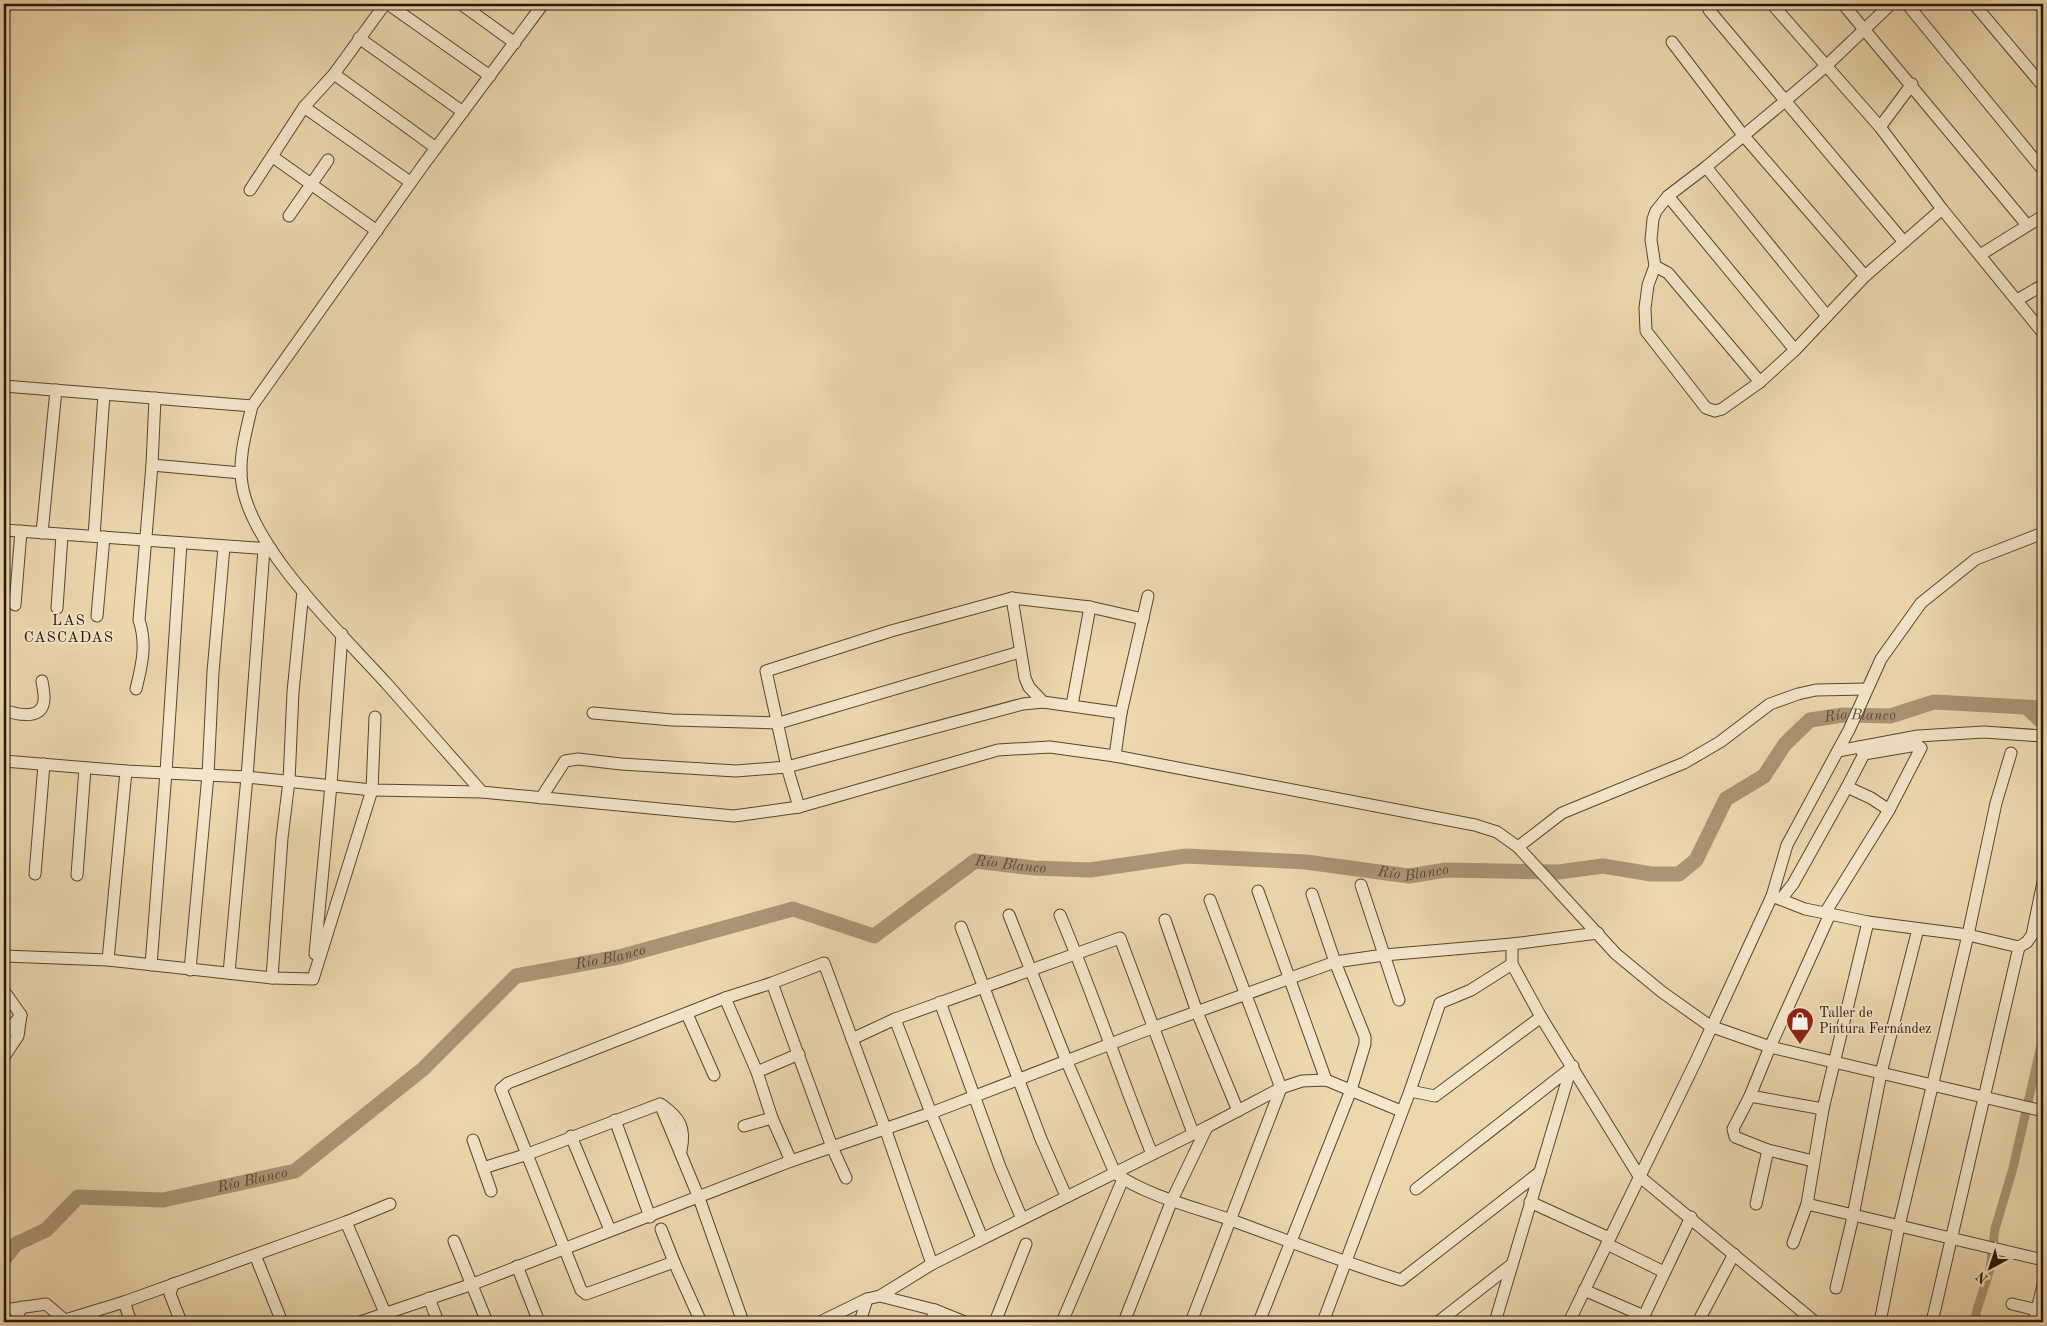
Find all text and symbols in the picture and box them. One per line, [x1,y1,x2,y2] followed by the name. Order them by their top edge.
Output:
[24,614,114,646] district label: LAS CASCADAS
[1822,707,1898,725] water label: Río Blanco
[973,853,1047,876] water label: Río Blanco
[1376,862,1450,884] water label: Río Blanco
[573,942,647,973] water label: Río Blanco
[1785,1006,1815,1045] shop icon: Taller de Pintura Fernández
[1819,1006,1931,1036] place label: Taller de Pintura Fernández
[215,1165,289,1196] water label: Río Blanco
[1964,1244,2014,1294] north arrow
[1973,1268,1991,1286] text: N

